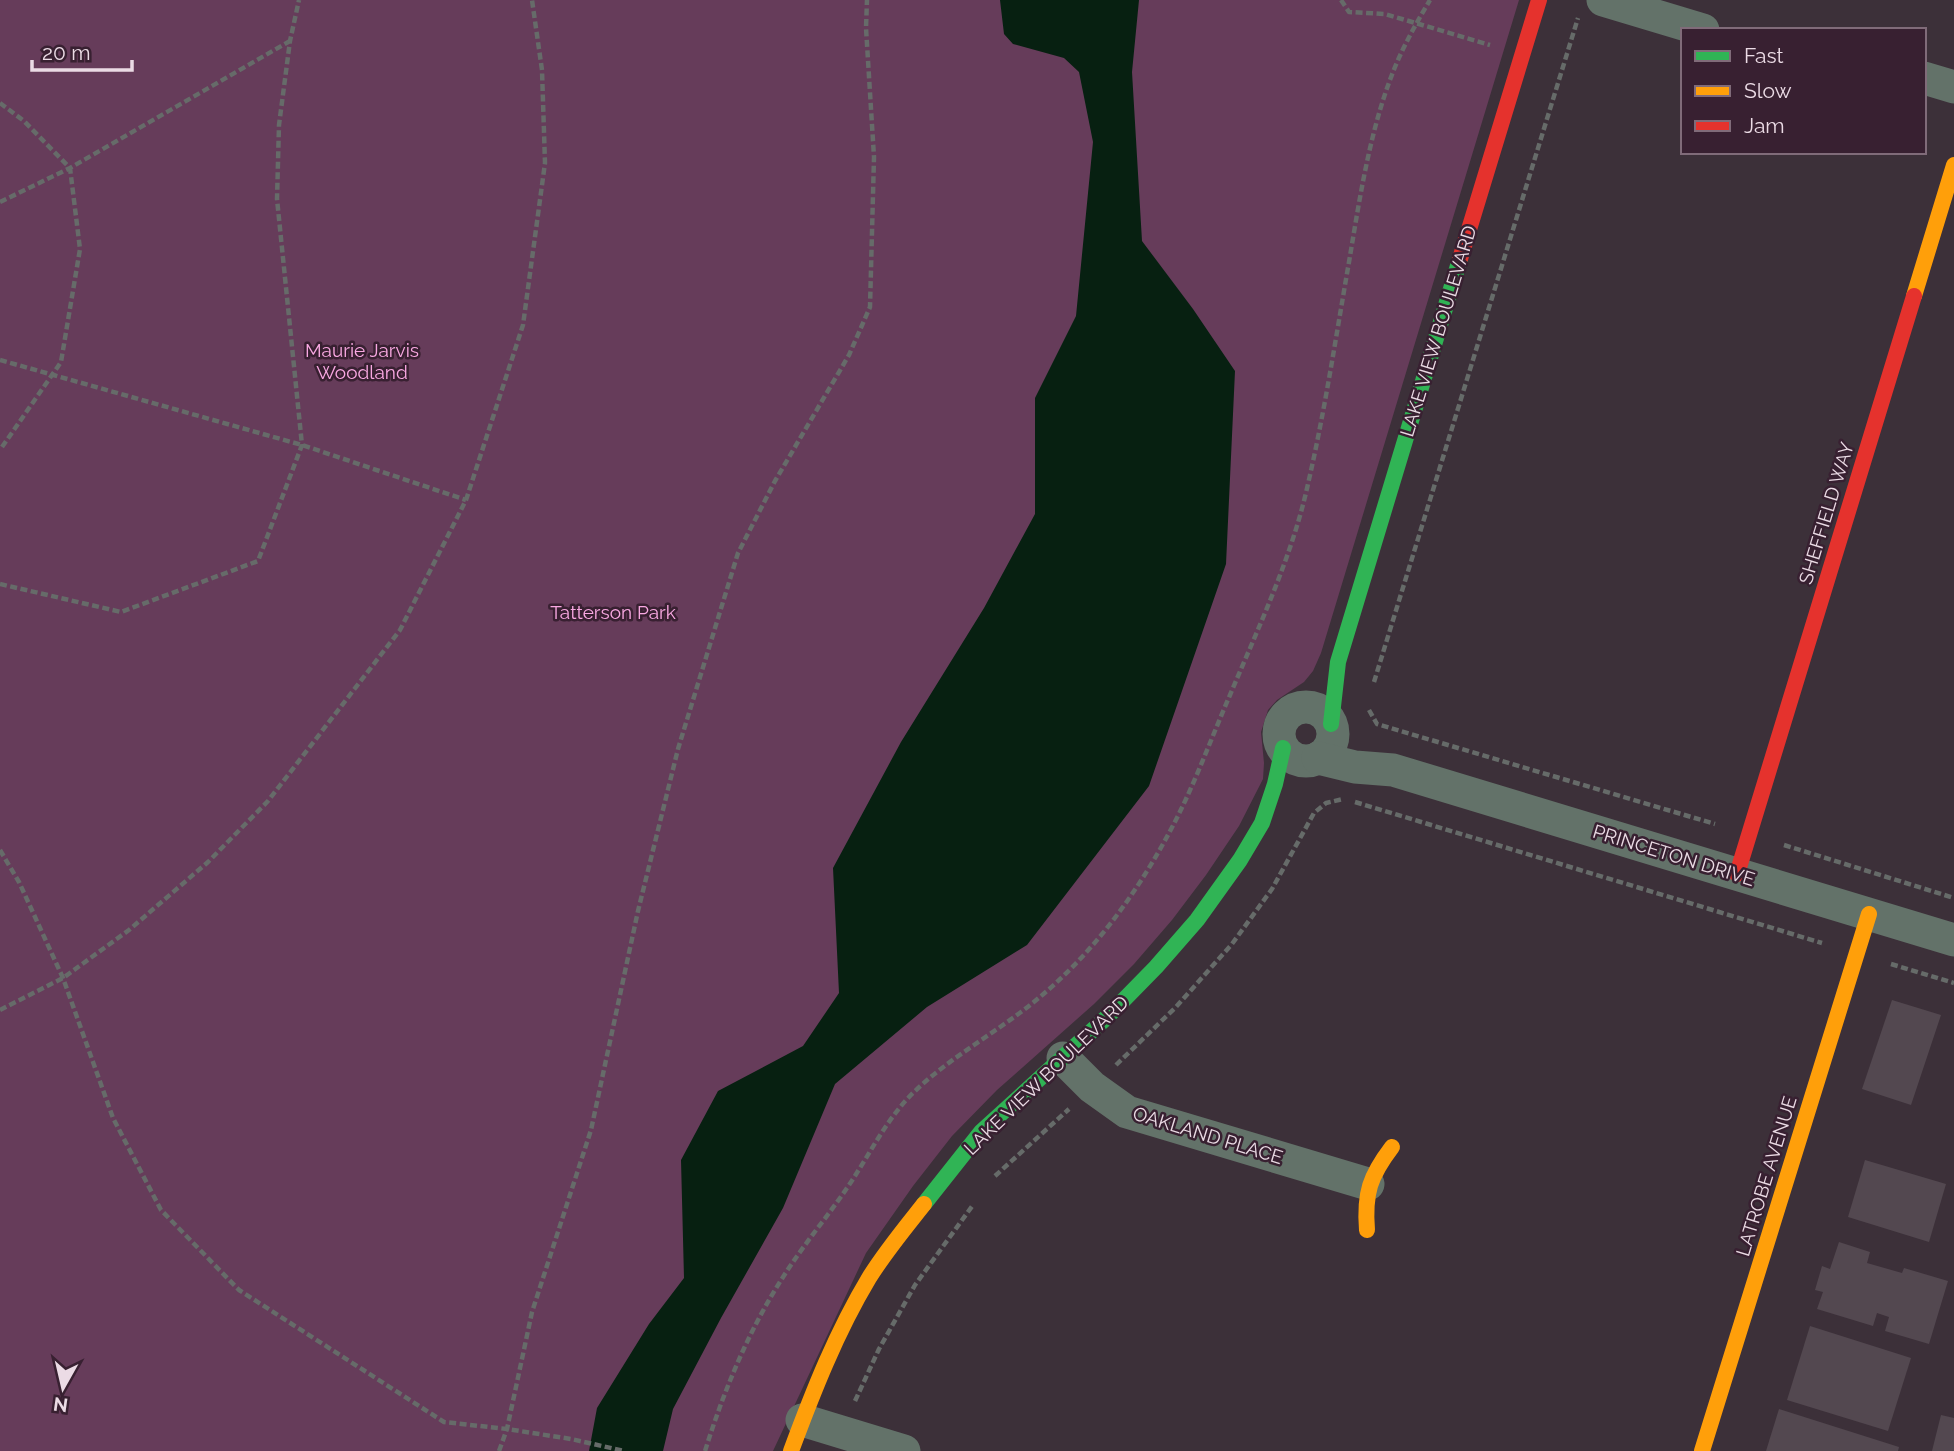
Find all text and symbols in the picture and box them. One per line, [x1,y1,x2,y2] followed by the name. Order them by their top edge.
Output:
[32,28,131,72] scale bar
[1681,28,1926,154] legend
[42,40,90,65] text: 20 m
[1744,43,1784,68] text: Fast
[1744,78,1792,103] text: Slow
[1744,113,1785,138] text: Jam
[1395,223,1481,439] street label: LAKE VIEW BOULEVARD
[305,339,419,383] park label: Maurie Jarvis Woodland
[1794,439,1858,587] street label: SHEFFIELD WAY
[550,601,676,623] park label: Tatterson Park
[1590,820,1758,890] street label: PRINCETON DRIVE
[959,991,1133,1159] street label: LAKE VIEW BOULEVARD
[1731,1093,1801,1259] street label: LATROBE AVENUE
[1130,1102,1286,1168] street label: OAKLAND PLACE
[28,1353,98,1423] north arrow
[52,1393,69,1417] text: N

